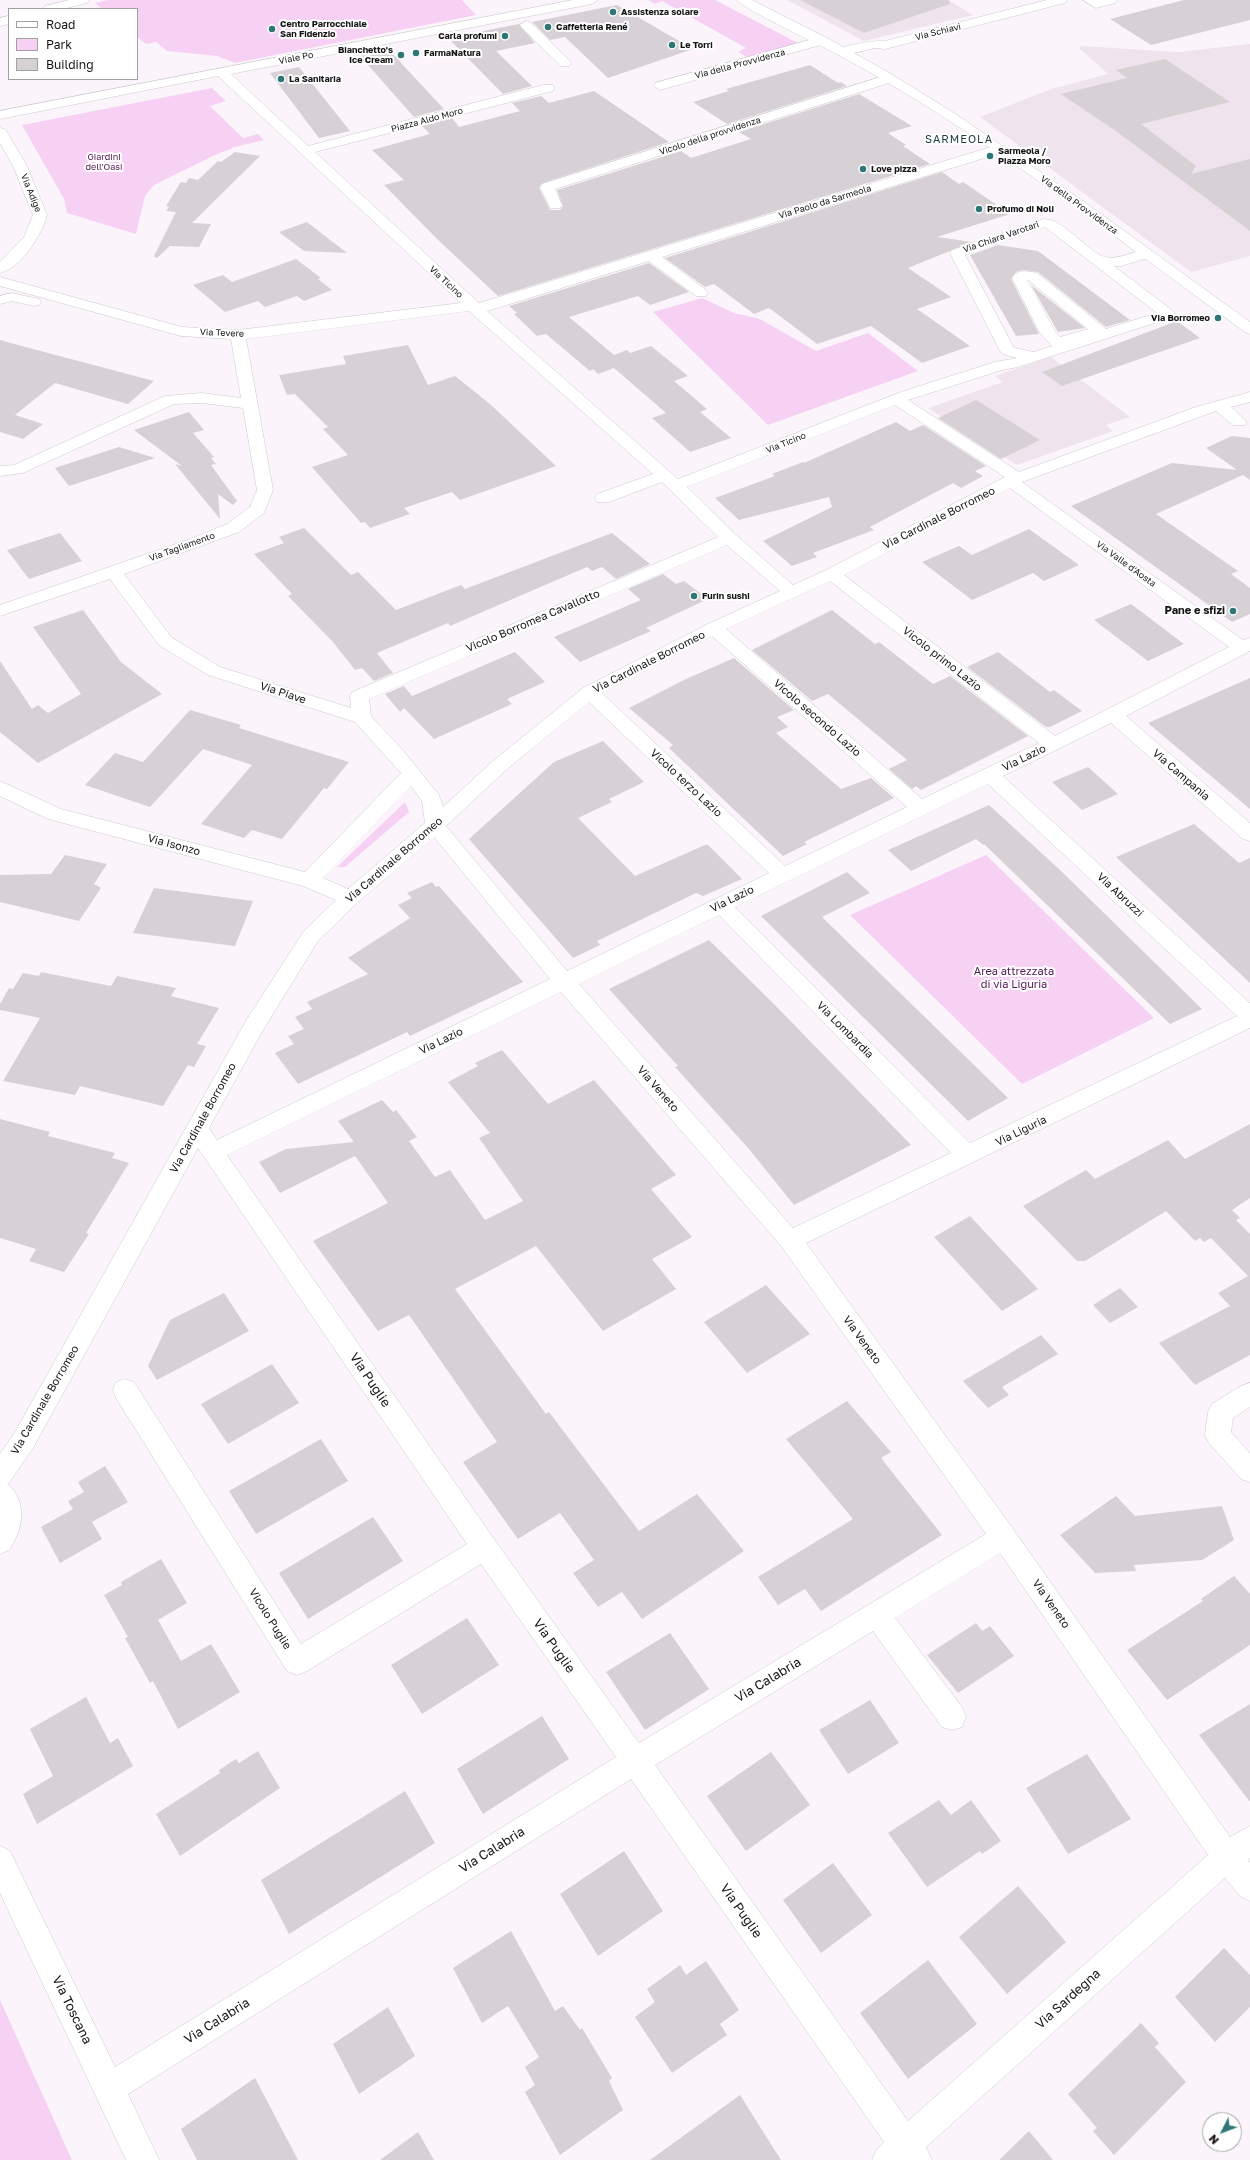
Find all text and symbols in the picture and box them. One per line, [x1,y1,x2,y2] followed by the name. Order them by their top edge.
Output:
[608,7,618,17] marker: Assistenza solare
[621,7,699,17] place label: Assistenza solare
[8,8,138,80] legend
[46,17,75,32] text: Road
[280,19,367,40] place label: Centro Parrocchiale San Fidenzio
[914,21,962,43] street label: Via Schiavi
[543,22,553,32] marker: Caffetteria René
[556,22,628,32] place label: Caffetteria René
[267,24,277,34] marker: Centro Parrocchiale San Fidenzio
[438,31,497,41] place label: Carla profumi
[500,31,510,41] marker: Carla profumi
[46,37,72,52] text: Park
[667,40,677,50] marker: Le Torri
[680,40,713,50] place label: Le Torri
[338,45,393,66] place label: Bianchetto's Ice Cream
[694,47,786,81] street label: Via della Provvidenza
[411,48,421,58] marker: FarmaNatura
[424,48,481,58] place label: FarmaNatura
[278,49,314,67] street label: Viale Po
[396,50,406,60] marker: Bianchetto's Ice Cream
[46,57,94,72] text: Building
[276,74,286,84] marker: La Sanitaria
[289,74,341,84] place label: La Sanitaria
[390,105,464,135] street label: Piazza Aldo Moro
[658,114,762,158] street label: Vicolo della provvidenza
[925,133,993,147] district label: SARMEOLA
[998,146,1051,167] place label: Sarmeola / Piazza Moro
[985,151,995,161] marker: Sarmeola / Piazza Moro
[85,152,123,173] park label: Giardini dell'Oasi
[858,164,868,174] marker: Love pizza
[871,164,917,174] place label: Love pizza
[18,172,44,214] street label: Via Adige
[1038,173,1120,237] street label: Via della Provvidenza
[777,183,873,221] street label: Via Paolo da Sarmeola
[974,204,984,214] marker: Profumo di Noli
[987,204,1054,214] place label: Profumo di Noli
[962,219,1040,255] street label: Via Chiara Varotari
[427,264,465,300] street label: Via Ticino
[1151,313,1210,323] place label: Via Borromeo
[1213,313,1223,323] marker: Via Borromeo
[200,327,244,339] street label: Via Tevere
[764,430,808,456] street label: Via Ticino
[881,484,997,552] street label: Via Cardinale Borromeo
[148,530,216,564] street label: Via Tagliamento
[1094,539,1158,589] street label: Via Valle d'Aosta
[464,587,602,655] street label: Vicolo Borromea Cavallotto
[689,591,699,601] marker: Furin sushi
[702,591,750,601] place label: Furin sushi
[1164,604,1225,618] place label: Pane e sfizi
[1228,606,1238,616] marker: Pane e sfizi
[900,624,984,694] street label: Vicolo primo Lazio
[591,628,707,696] street label: Via Cardinale Borromeo
[771,677,863,759] street label: Vicolo secondo Lazio
[258,679,308,707] street label: Via Piave
[1000,742,1048,774] street label: Via Lazio
[647,746,725,820] street label: Vicolo terzo Lazio
[1150,747,1212,803] street label: Via Campania
[343,814,445,906] street label: Via Cardinale Borromeo
[146,832,202,858] street label: Via Isonzo
[1094,870,1146,920] street label: Via Abruzzi
[708,883,756,915] street label: Via Lazio
[974,965,1054,991] park label: Area attrezzata di via Liguria
[814,999,876,1061] street label: Via Lombardia
[417,1025,465,1057] street label: Via Lazio
[167,1061,239,1175] street label: Via Cardinale Borromeo
[634,1063,682,1115] street label: Via Veneto
[993,1113,1049,1149] street label: Via Liguria
[840,1313,884,1367] street label: Via Veneto
[8,1343,82,1457] street label: Via Cardinale Borromeo
[346,1350,394,1410] street label: Via Puglie
[1029,1577,1073,1631] street label: Via Veneto
[246,1586,294,1652] street label: Vicolo Puglie
[530,1616,578,1676] street label: Via Puglie
[732,1654,804,1706] street label: Via Calabria
[456,1824,528,1876] street label: Via Calabria
[717,1881,765,1941] street label: Via Puglie
[1032,1966,1104,2032] street label: Via Sardegna
[49,1973,95,2047] street label: Via Toscana
[181,1995,253,2047] street label: Via Calabria
[1202,2112,1242,2152] north arrow
[1206,2132,1221,2147] text: N

